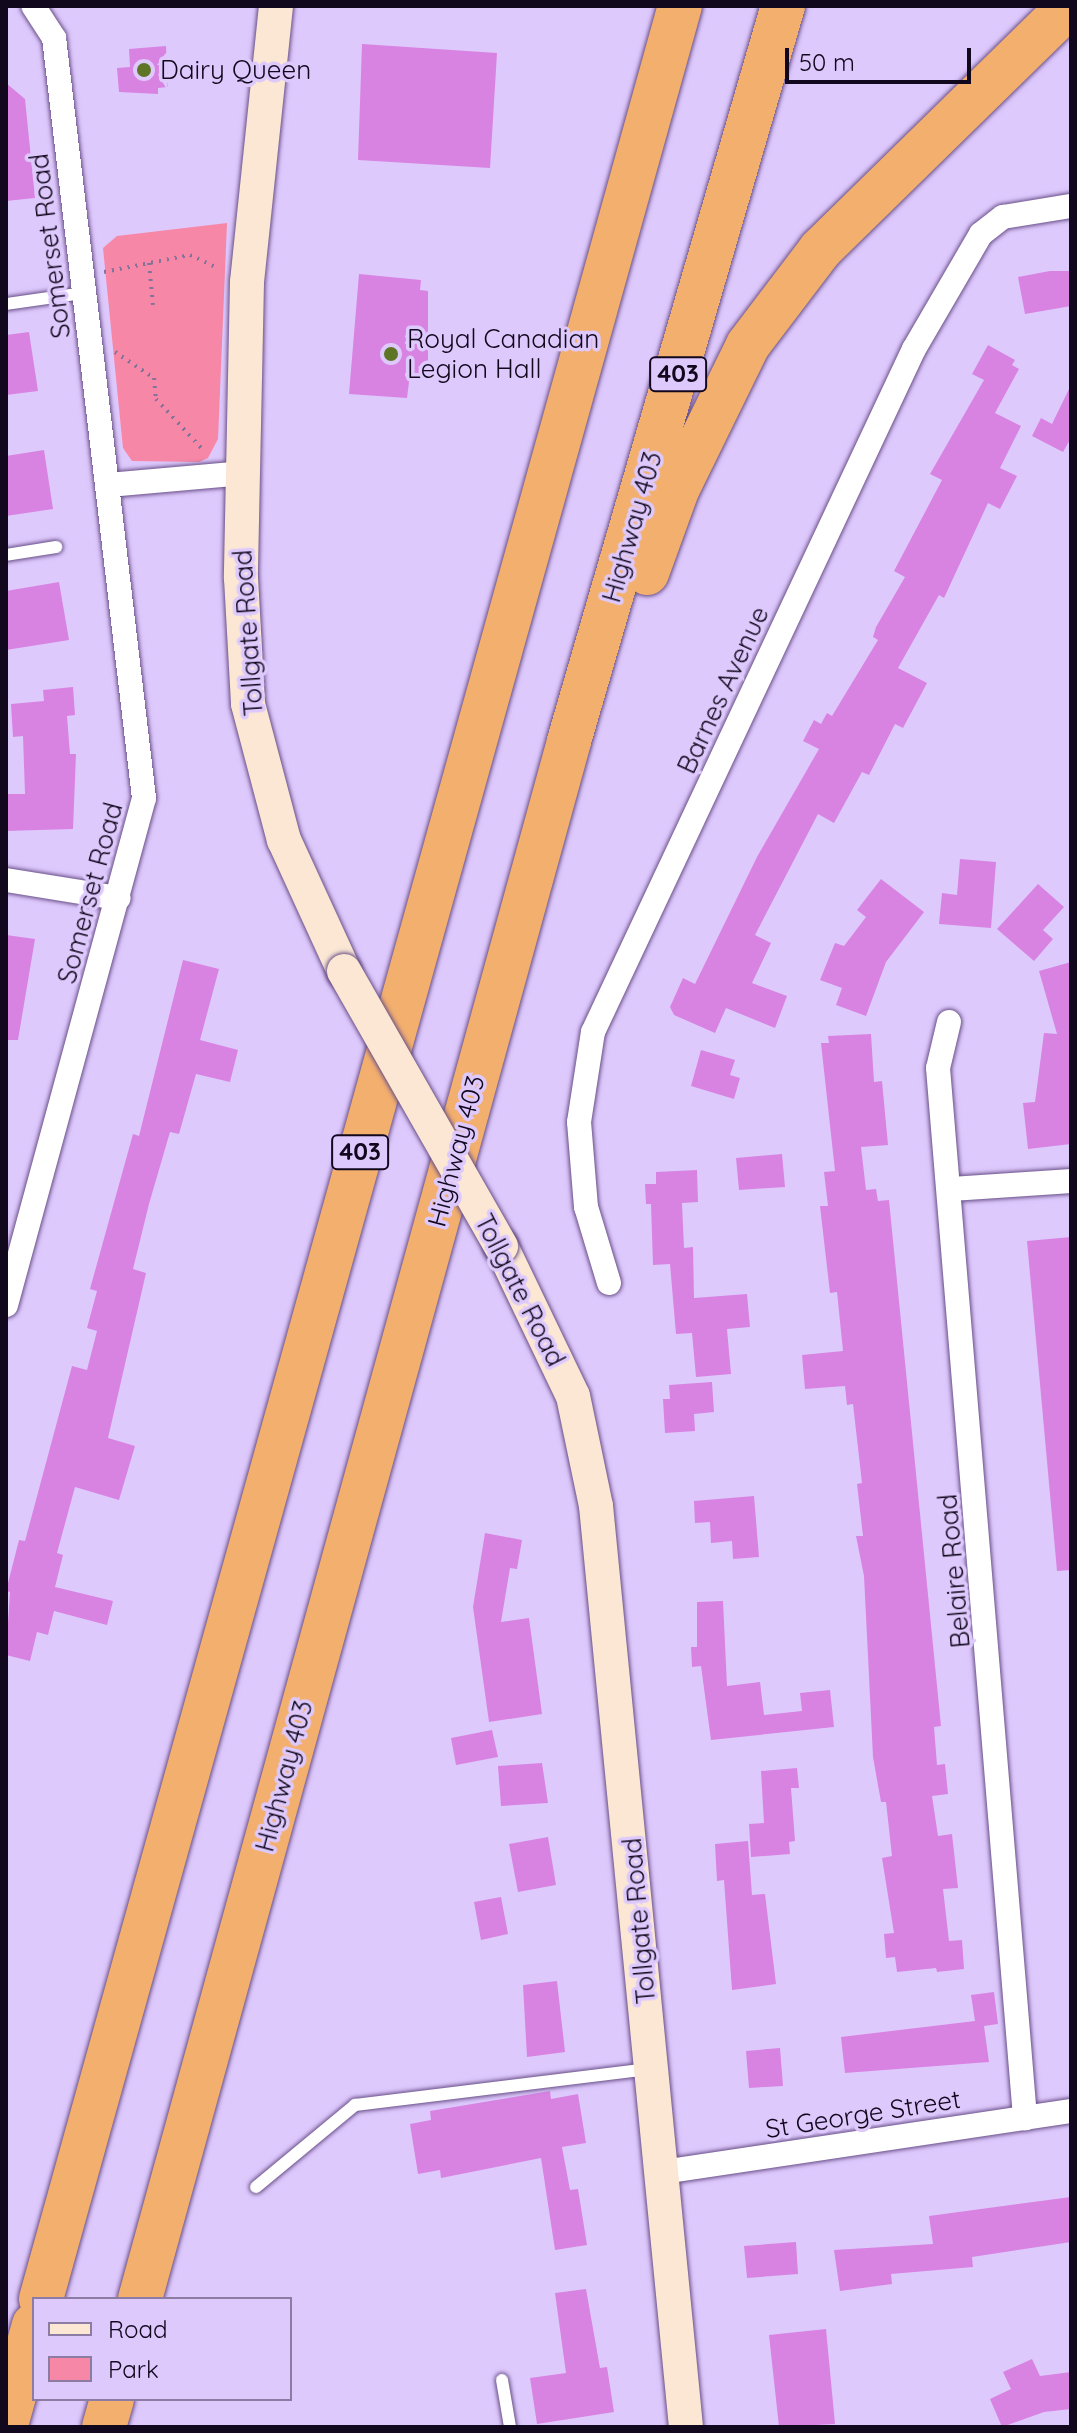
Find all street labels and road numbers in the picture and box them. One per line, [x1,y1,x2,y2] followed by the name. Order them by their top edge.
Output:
[23,152,77,340] street label: Somerset Road
[648,354,708,394] road number: 403
[596,448,668,606] street label: Highway 403
[227,549,269,717] street label: Tollgate Road
[671,602,775,778] street label: Barnes Avenue
[51,799,129,987] street label: Somerset Road
[421,1072,491,1230] street label: Highway 403
[330,1132,390,1172] road number: 403
[468,1209,572,1371] street label: Tollgate Road
[932,1493,976,1649] street label: Belaire Road
[249,1697,319,1855] street label: Highway 403
[616,1837,662,2005] street label: Tollgate Road
[763,2083,963,2145] street label: St George Street

